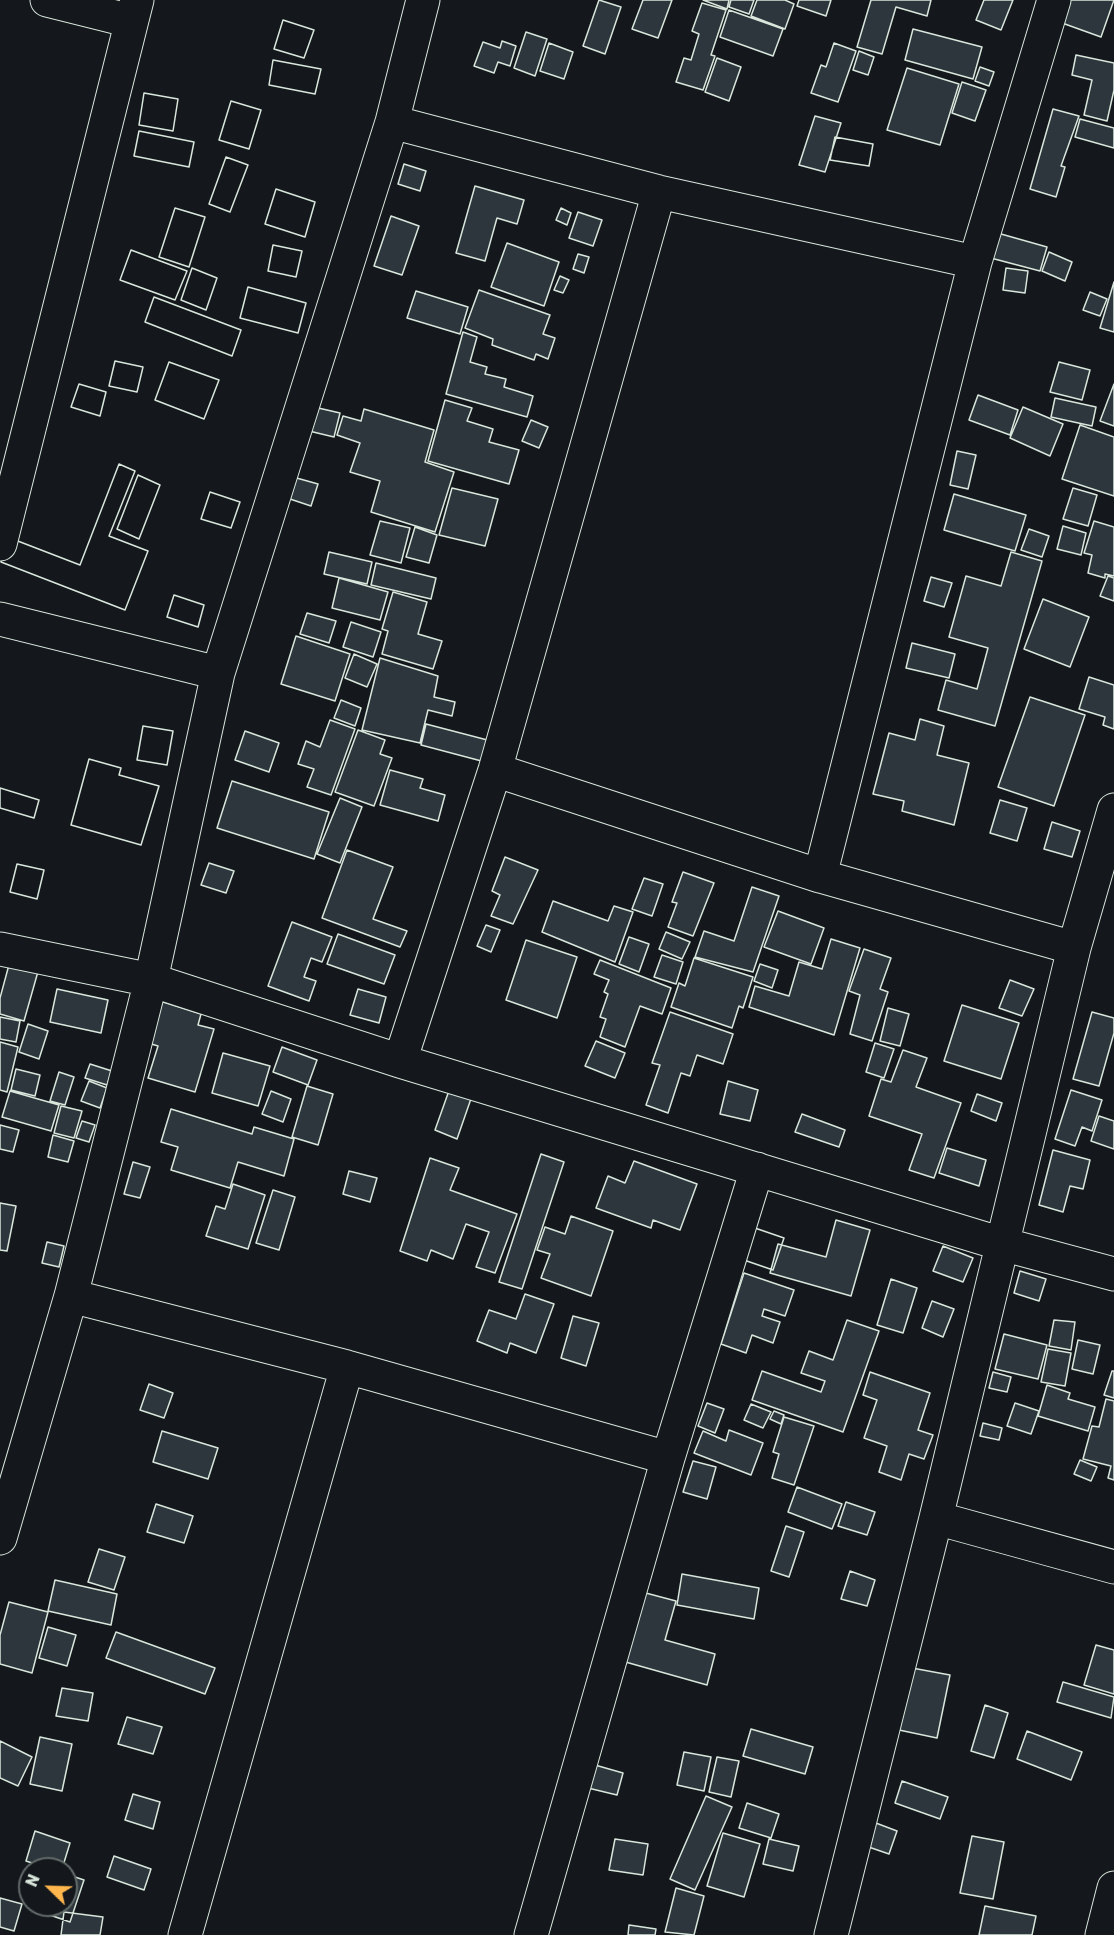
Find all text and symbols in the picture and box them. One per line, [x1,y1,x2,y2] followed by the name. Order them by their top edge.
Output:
[18,1857,78,1917] north arrow
[22,1872,44,1890] text: N

